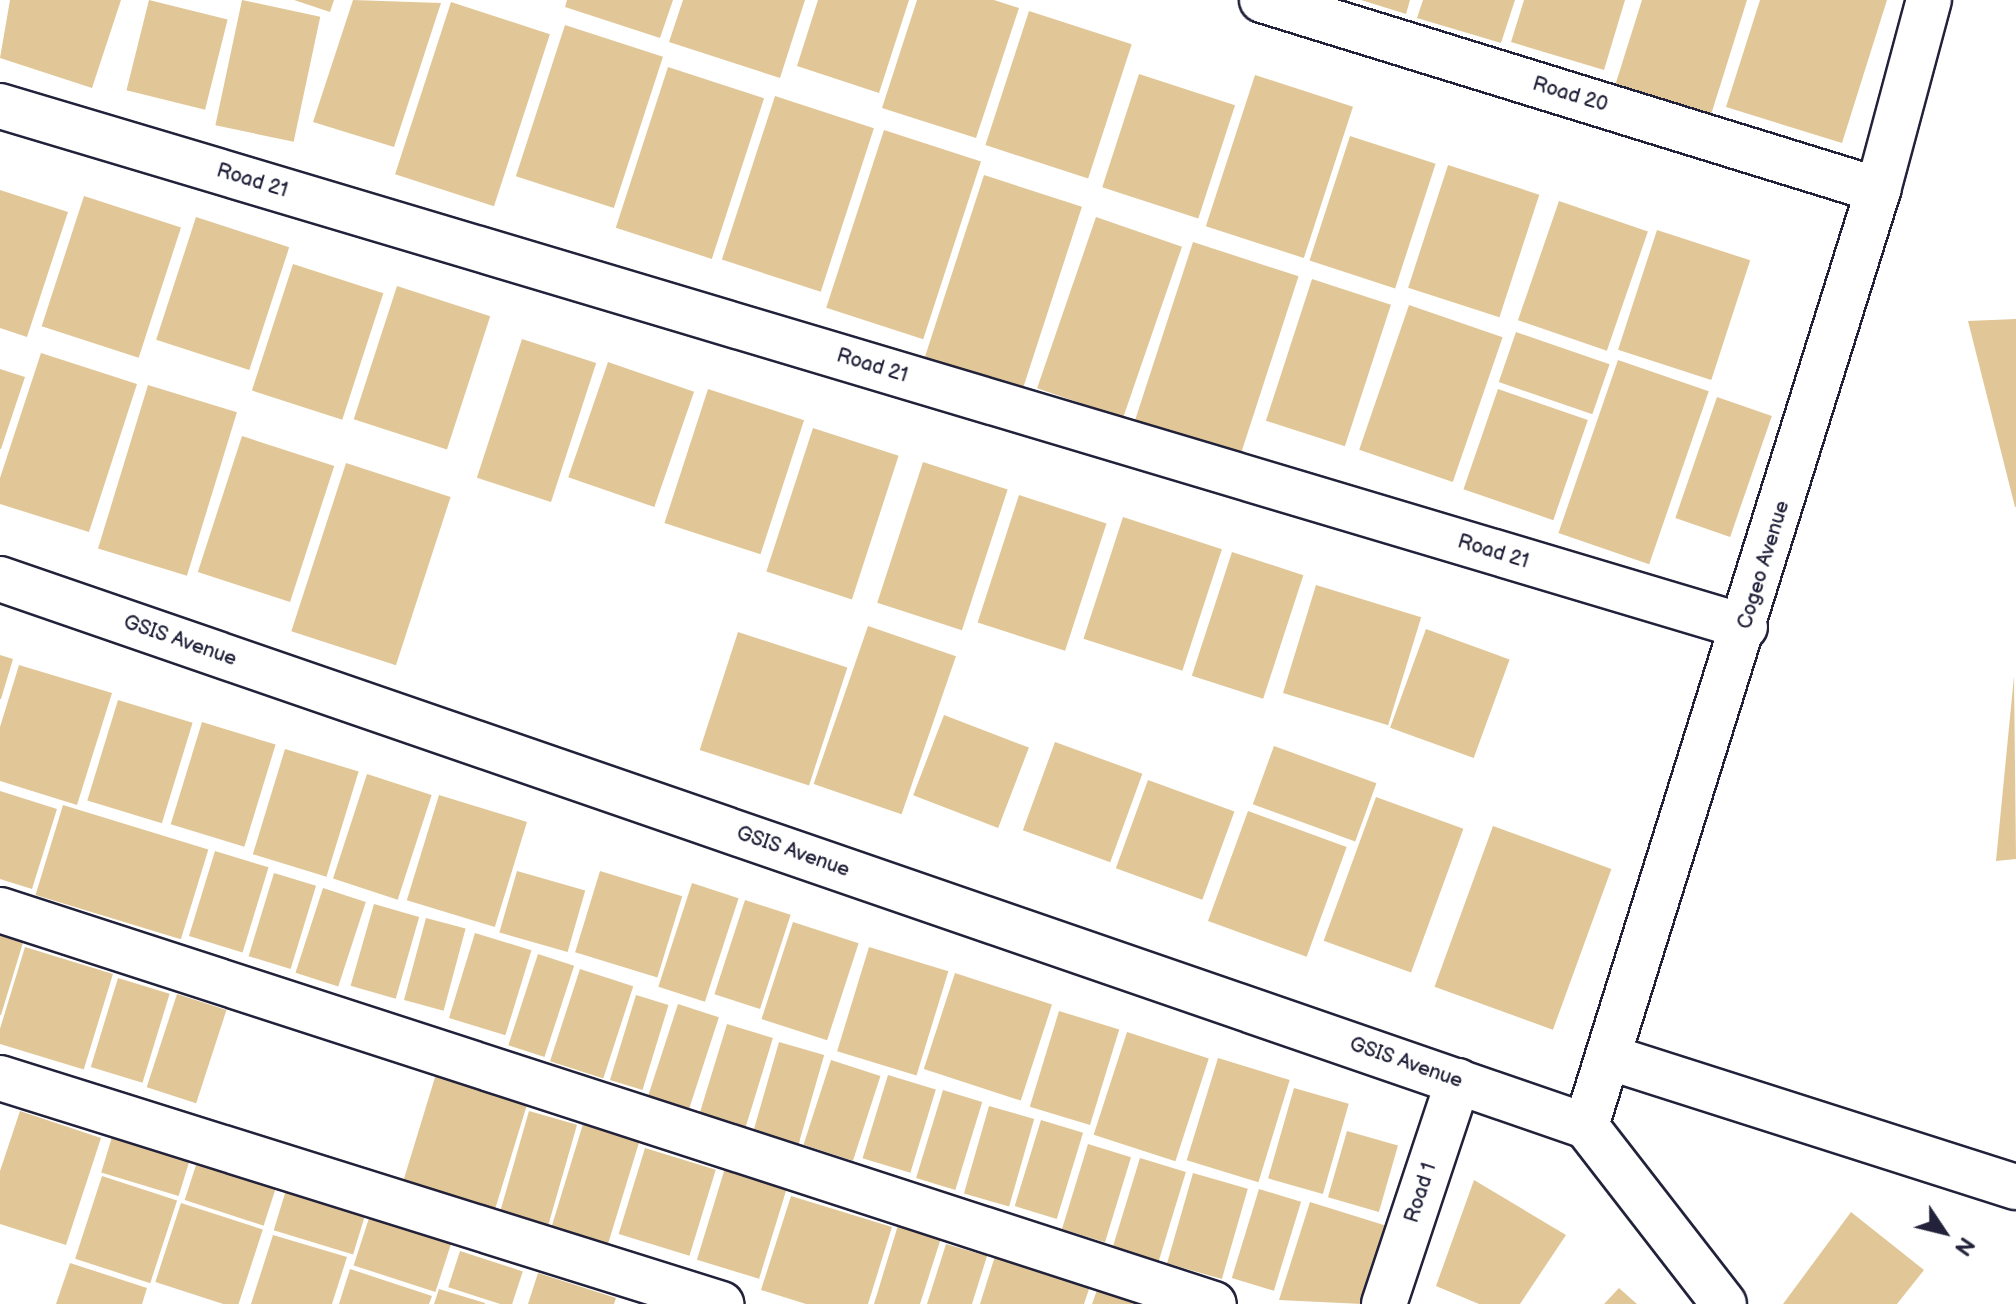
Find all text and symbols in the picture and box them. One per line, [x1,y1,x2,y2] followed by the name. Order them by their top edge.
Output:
[1530,72,1610,118] street label: Road 20
[214,159,290,203] street label: Road 21
[834,344,910,388] street label: Road 21
[1733,498,1795,632] street label: Cogeo Avenue
[1455,530,1531,574] street label: Road 21
[120,610,240,672] street label: GSIS Avenue
[733,821,853,883] street label: GSIS Avenue
[1346,1032,1466,1094] street label: GSIS Avenue
[1400,1160,1442,1226] street label: Road 1
[1904,1192,1984,1272] north arrow
[1948,1232,1980,1261] text: N

